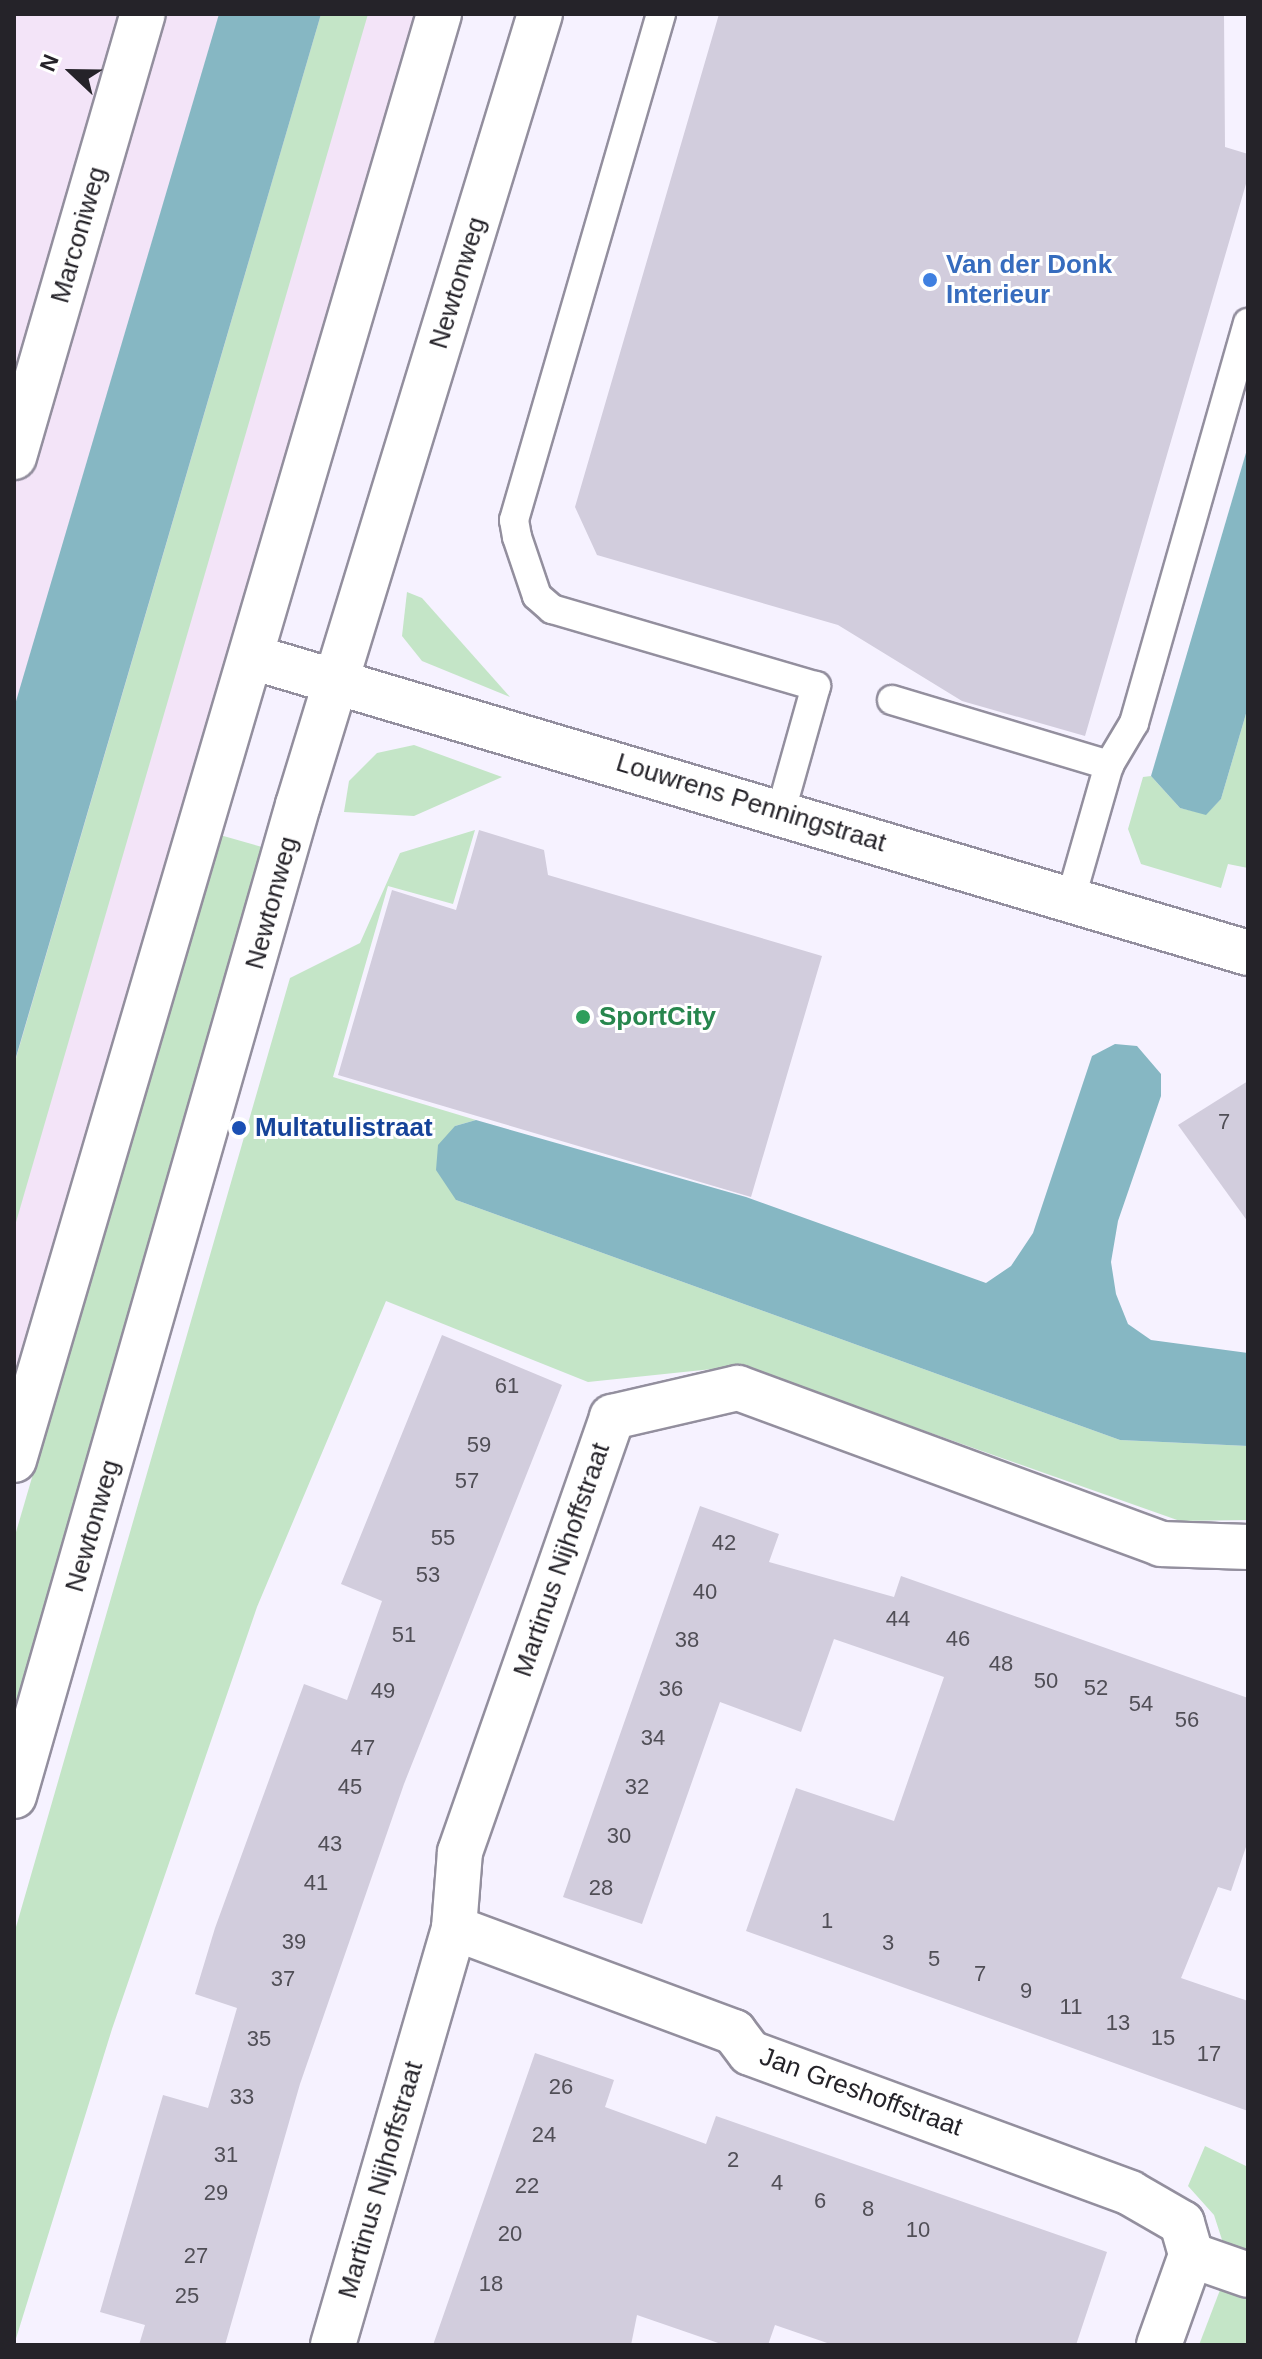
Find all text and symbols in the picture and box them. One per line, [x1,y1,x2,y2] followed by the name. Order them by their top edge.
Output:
[32,32,112,112] north arrow
[35,51,64,75] text: N
[45,163,113,307] street label: Marconiweg
[423,213,493,353] street label: Newtonweg
[946,249,1112,310] place label: Van der Donk Interieur
[921,271,939,289] marker: Van der Donk Interieur
[612,747,890,859] street label: Louwrens Penningstraat
[239,833,305,973] street label: Newtonweg
[599,1001,716,1033] place label: SportCity
[574,1008,592,1026] marker: SportCity
[1218,1109,1230,1135] house number: 7
[255,1112,433,1144] place label: Multatulistraat
[230,1119,248,1137] marker: Multatulistraat
[495,1373,519,1399] house number: 61
[467,1432,491,1458] house number: 59
[507,1439,617,1681] street label: Martinus Nijhoffstraat
[59,1456,127,1596] street label: Newtonweg
[455,1468,479,1494] house number: 57
[431,1525,455,1551] house number: 55
[712,1530,736,1556] house number: 42
[416,1562,440,1588] house number: 53
[693,1579,717,1605] house number: 40
[886,1606,910,1632] house number: 44
[392,1622,416,1648] house number: 51
[946,1626,970,1652] house number: 46
[675,1627,699,1653] house number: 38
[989,1651,1013,1677] house number: 48
[1034,1668,1058,1694] house number: 50
[1084,1675,1108,1701] house number: 52
[659,1676,683,1702] house number: 36
[371,1678,395,1704] house number: 49
[1129,1691,1153,1717] house number: 54
[1175,1707,1199,1733] house number: 56
[641,1725,665,1751] house number: 34
[351,1735,375,1761] house number: 47
[338,1774,362,1800] house number: 45
[625,1774,649,1800] house number: 32
[607,1823,631,1849] house number: 30
[318,1831,342,1857] house number: 43
[304,1870,328,1896] house number: 41
[589,1875,613,1901] house number: 28
[821,1908,833,1934] house number: 1
[282,1929,306,1955] house number: 39
[882,1930,894,1956] house number: 3
[928,1946,940,1972] house number: 5
[974,1961,986,1987] house number: 7
[271,1966,295,1992] house number: 37
[1020,1978,1032,2004] house number: 9
[1060,1994,1082,2020] house number: 11
[1106,2010,1130,2036] house number: 13
[1151,2025,1175,2051] house number: 15
[247,2026,271,2052] house number: 35
[755,2041,967,2143] street label: Jan Greshoffstraat
[1197,2041,1221,2067] house number: 17
[332,2058,430,2302] street label: Martinus Nijhoffstraat
[549,2074,573,2100] house number: 26
[230,2084,254,2110] house number: 33
[532,2122,556,2148] house number: 24
[214,2142,238,2168] house number: 31
[727,2147,739,2173] house number: 2
[771,2170,783,2196] house number: 4
[515,2173,539,2199] house number: 22
[204,2180,228,2206] house number: 29
[814,2188,826,2214] house number: 6
[862,2196,874,2222] house number: 8
[906,2217,930,2243] house number: 10
[498,2221,522,2247] house number: 20
[184,2243,208,2269] house number: 27
[479,2271,503,2297] house number: 18
[175,2283,199,2309] house number: 25

